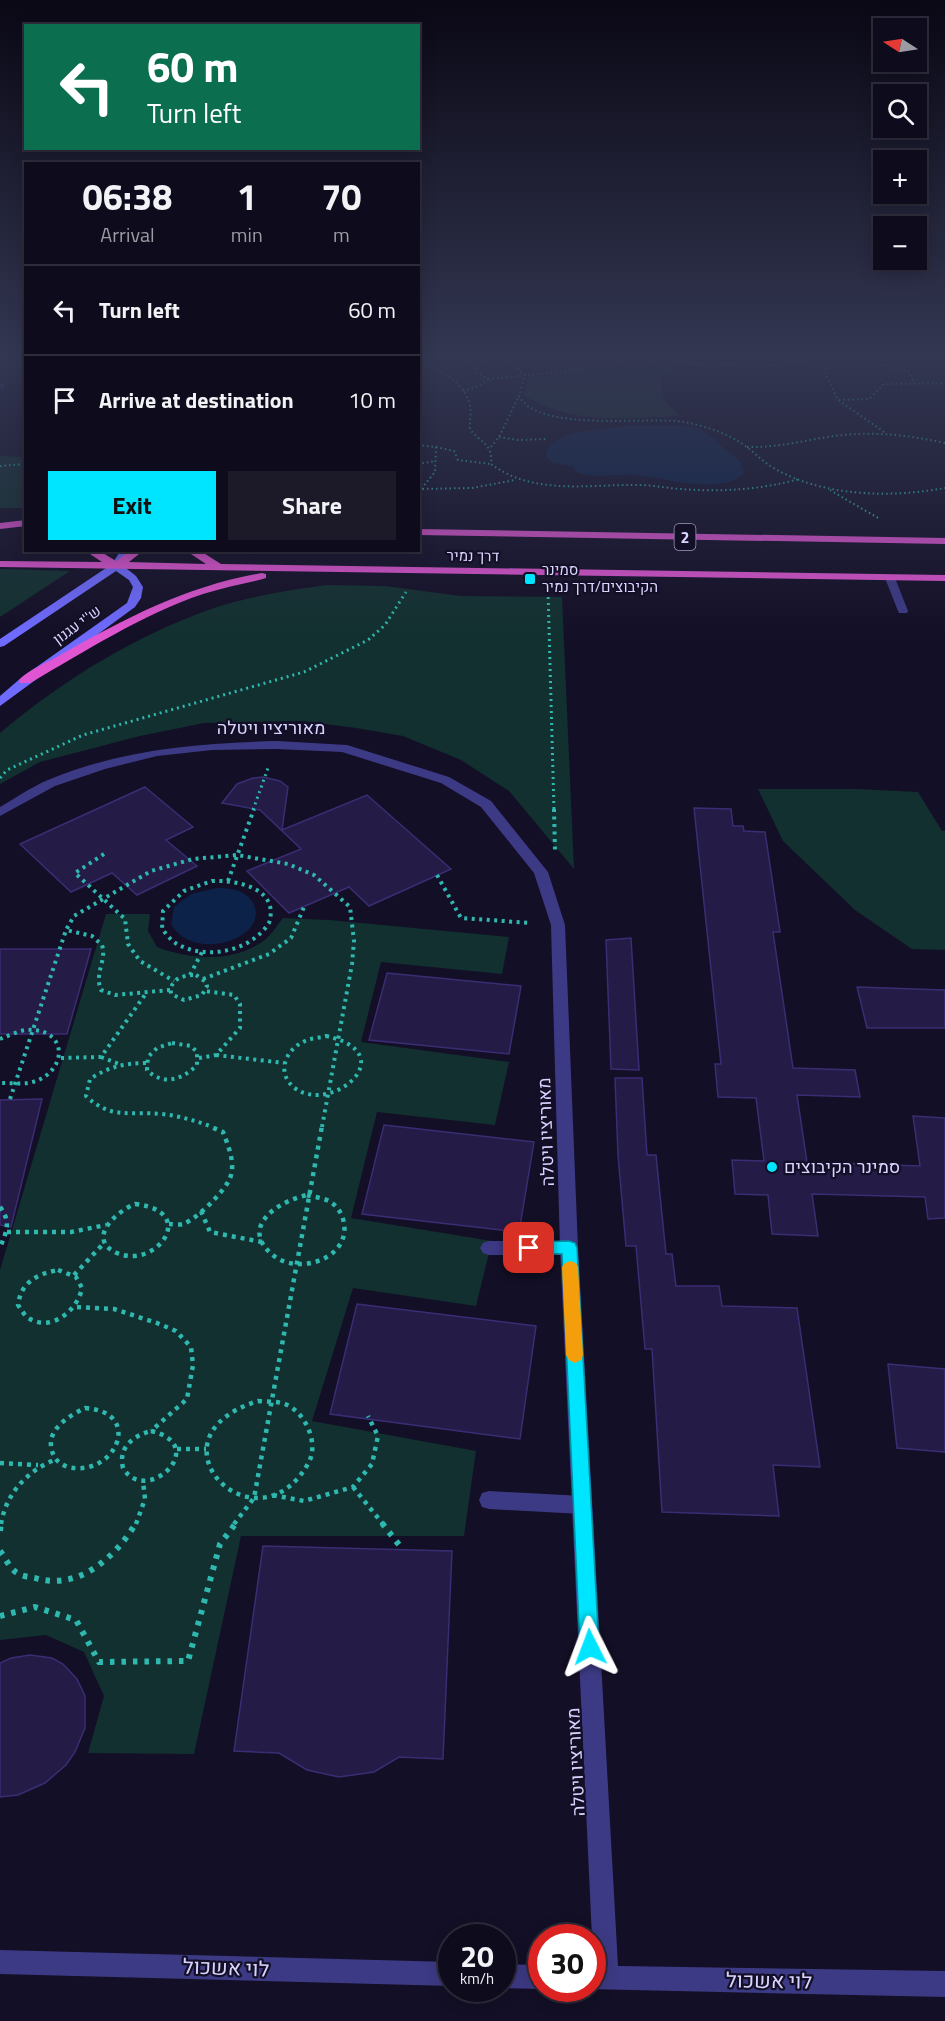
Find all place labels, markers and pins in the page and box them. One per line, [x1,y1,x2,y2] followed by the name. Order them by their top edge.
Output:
[542,558,658,598] place label: סמינר הקיבוצים/דרך נמיר
[523,572,537,586] marker: סמינר הקיבוצים/דרך נמיר
[784,1153,900,1180] place label: סמינר הקיבוצים
[765,1160,779,1174] marker: סמינר הקיבוצים
[503,1222,554,1273] pin

